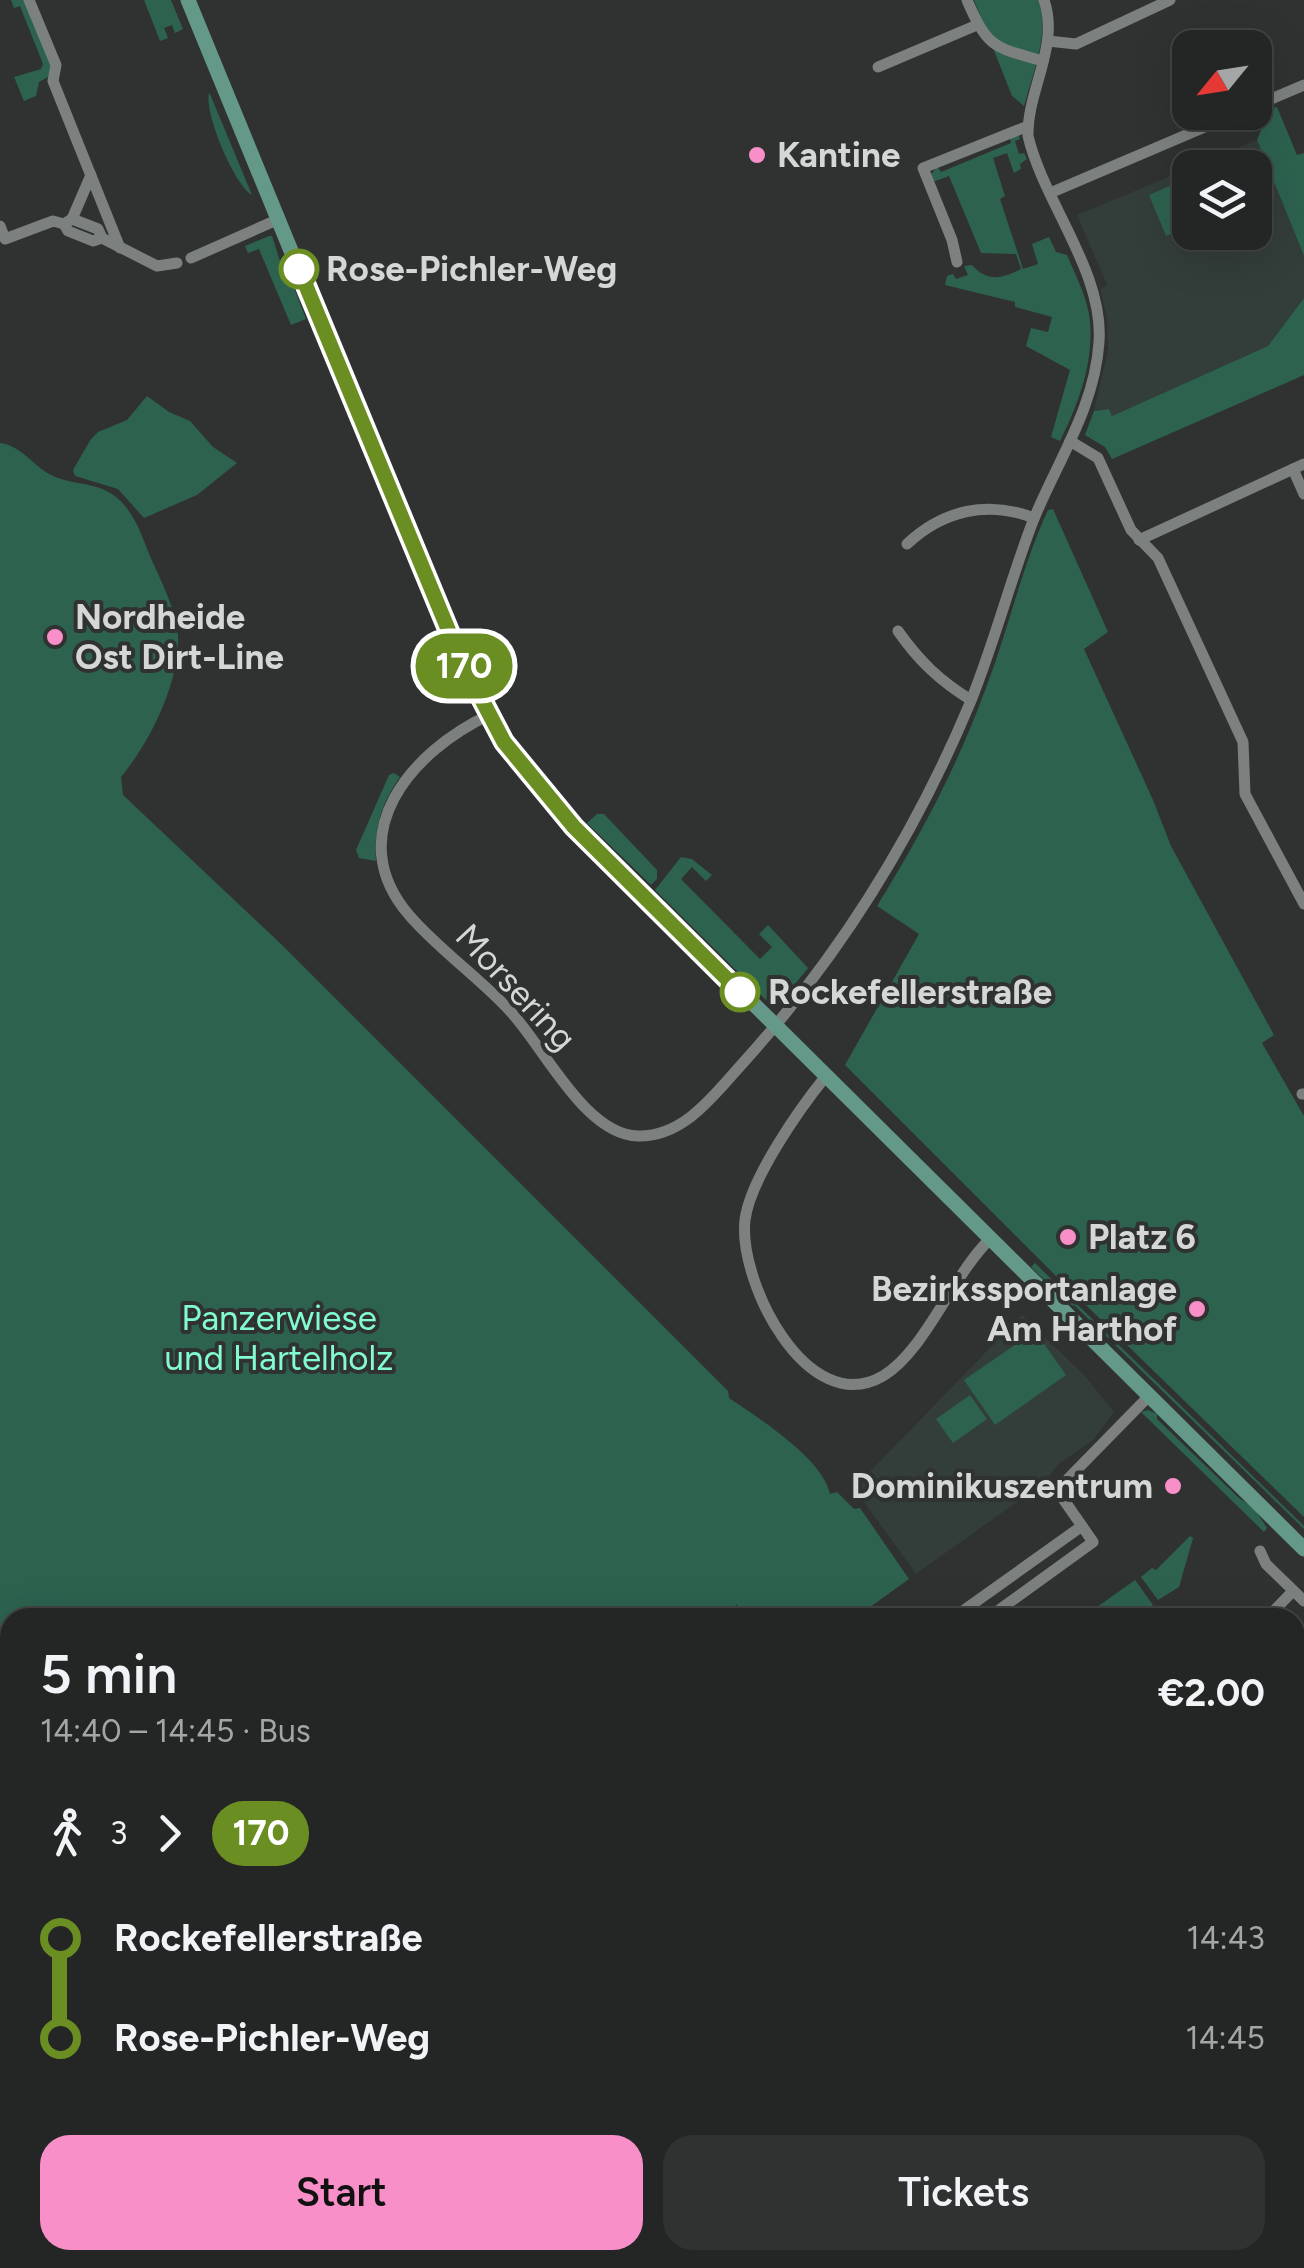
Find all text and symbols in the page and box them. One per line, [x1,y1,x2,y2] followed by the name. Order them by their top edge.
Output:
[1172,30,1272,130] north arrow
[1172,30,1272,250] map controls
[777,134,900,176] place label: Kantine
[746,144,768,166] marker: Kantine
[1172,150,1272,250] button: layers
[326,248,617,290] place label: Rose-Pichler-Weg
[280,250,318,288] marker: Rose-Pichler-Weg
[75,596,284,678] place label: Nordheide Ost Dirt-Line
[44,626,66,648] marker: Nordheide Ost Dirt-Line
[406,634,522,698] line badge: 170
[436,645,492,687] text: 170
[447,915,585,1059] street label: Morsering
[768,971,1052,1013] place label: Rockefellerstraße
[721,973,759,1011] marker: Rockefellerstraße
[1088,1216,1196,1258] place label: Platz 6
[1057,1226,1079,1248] marker: Platz 6
[871,1268,1177,1350] place label: Bezirkssportanlage Am Harthof
[165,1297,393,1379] park label: Panzerwiese und Hartelholz
[1186,1298,1208,1320] marker: Bezirkssportanlage Am Harthof
[851,1465,1153,1507] place label: Dominikuszentrum
[1162,1475,1184,1497] marker: Dominikuszentrum
[40,1641,177,1707] text: 5 min
[1158,1670,1265,1716] text: €2.00
[40,1712,311,1750] text: 14:40 – 14:45 · Bus
[40,1806,95,1861] icon: walk
[142,1806,197,1861] icon: forward
[232,1812,289,1854] text: 170
[110,1814,127,1852] text: 3
[114,1915,423,1961] text: Rockefellerstraße
[1187,1919,1265,1957] text: 14:43
[114,2015,430,2061] text: Rose-Pichler-Weg
[1186,2019,1265,2057] text: 14:45
[40,2135,643,2250] button: Start
[663,2135,1265,2250] button: Tickets

